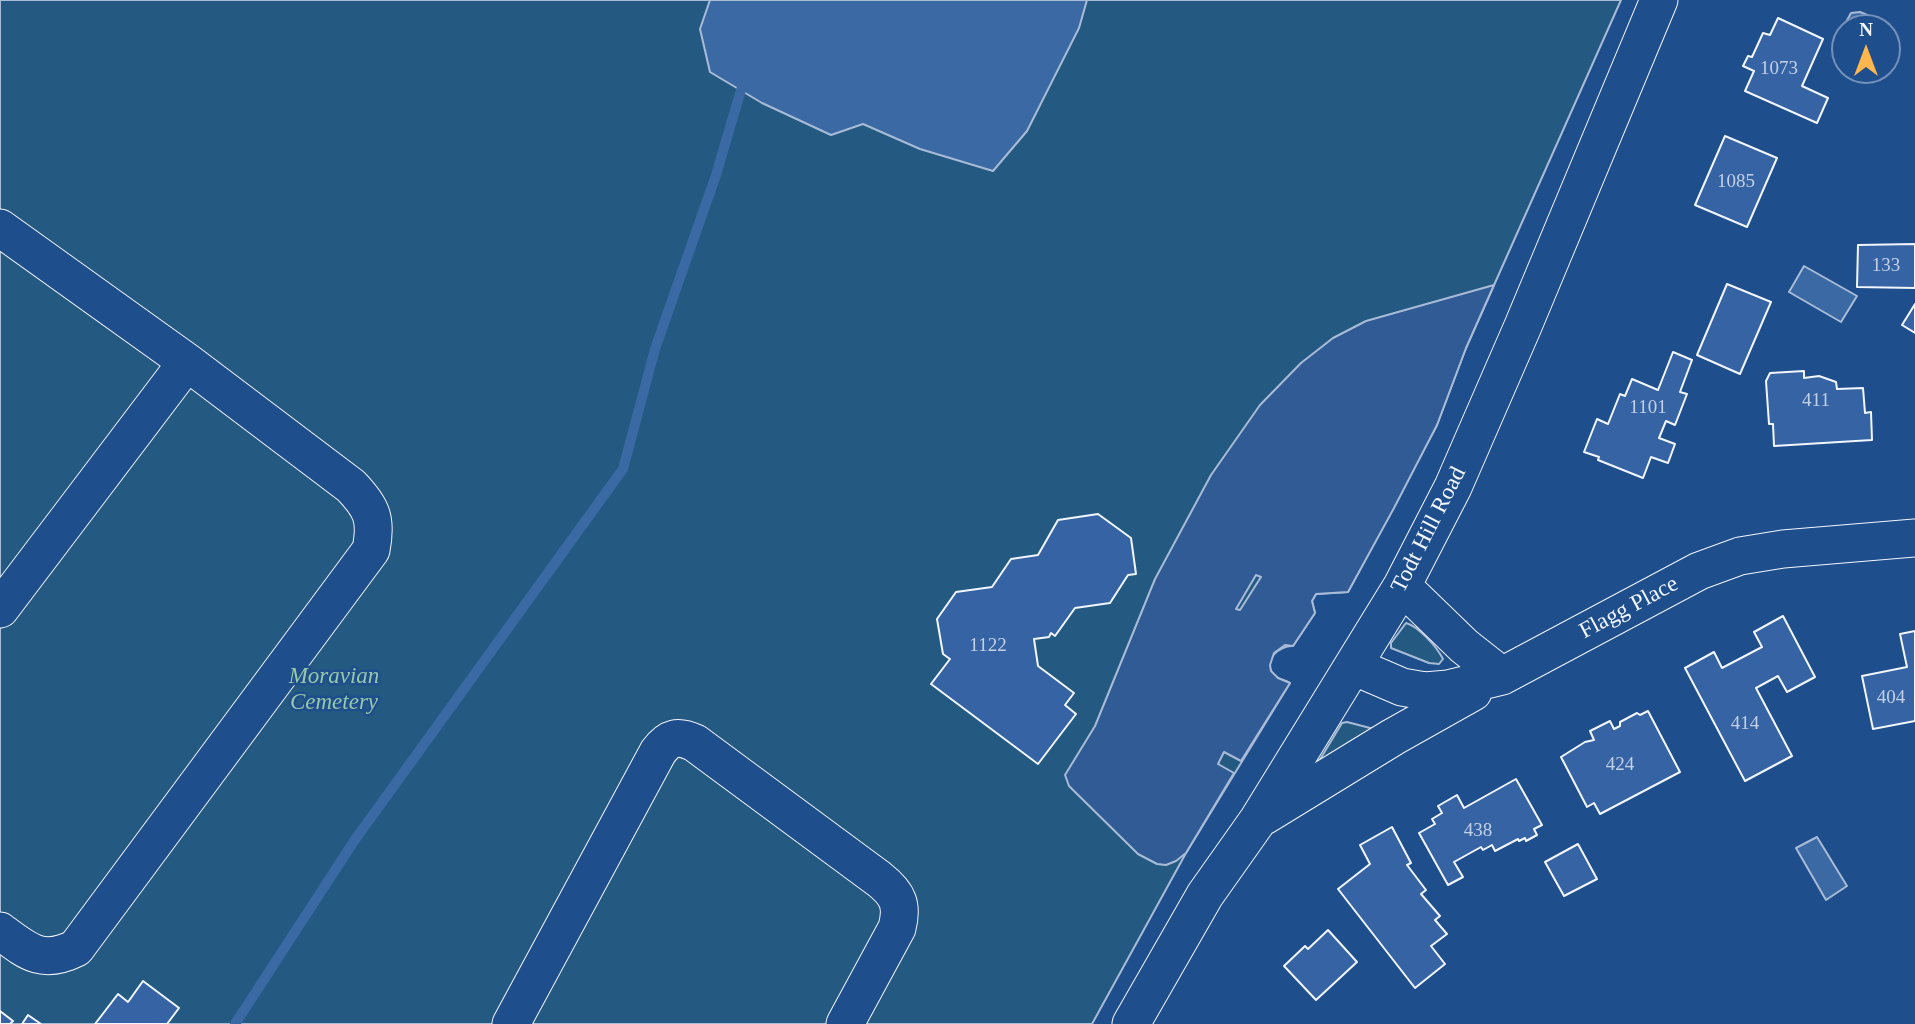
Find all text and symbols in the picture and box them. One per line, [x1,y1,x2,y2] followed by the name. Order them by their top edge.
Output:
[1831,14,1901,84] north arrow
[1859,19,1873,40] text: N
[1760,58,1798,80] house number: 1073
[1717,171,1755,193] house number: 1085
[1872,255,1900,277] house number: 133
[1802,390,1830,412] house number: 411
[1629,397,1667,419] house number: 1101
[1385,462,1473,598] street label: Todt Hill Road
[1575,570,1683,646] street label: Flagg Place
[969,635,1007,657] house number: 1122
[289,663,379,717] park label: Moravian Cemetery
[1877,687,1905,709] house number: 404
[1731,713,1759,735] house number: 414
[1606,754,1634,776] house number: 424
[1464,820,1492,842] house number: 438

